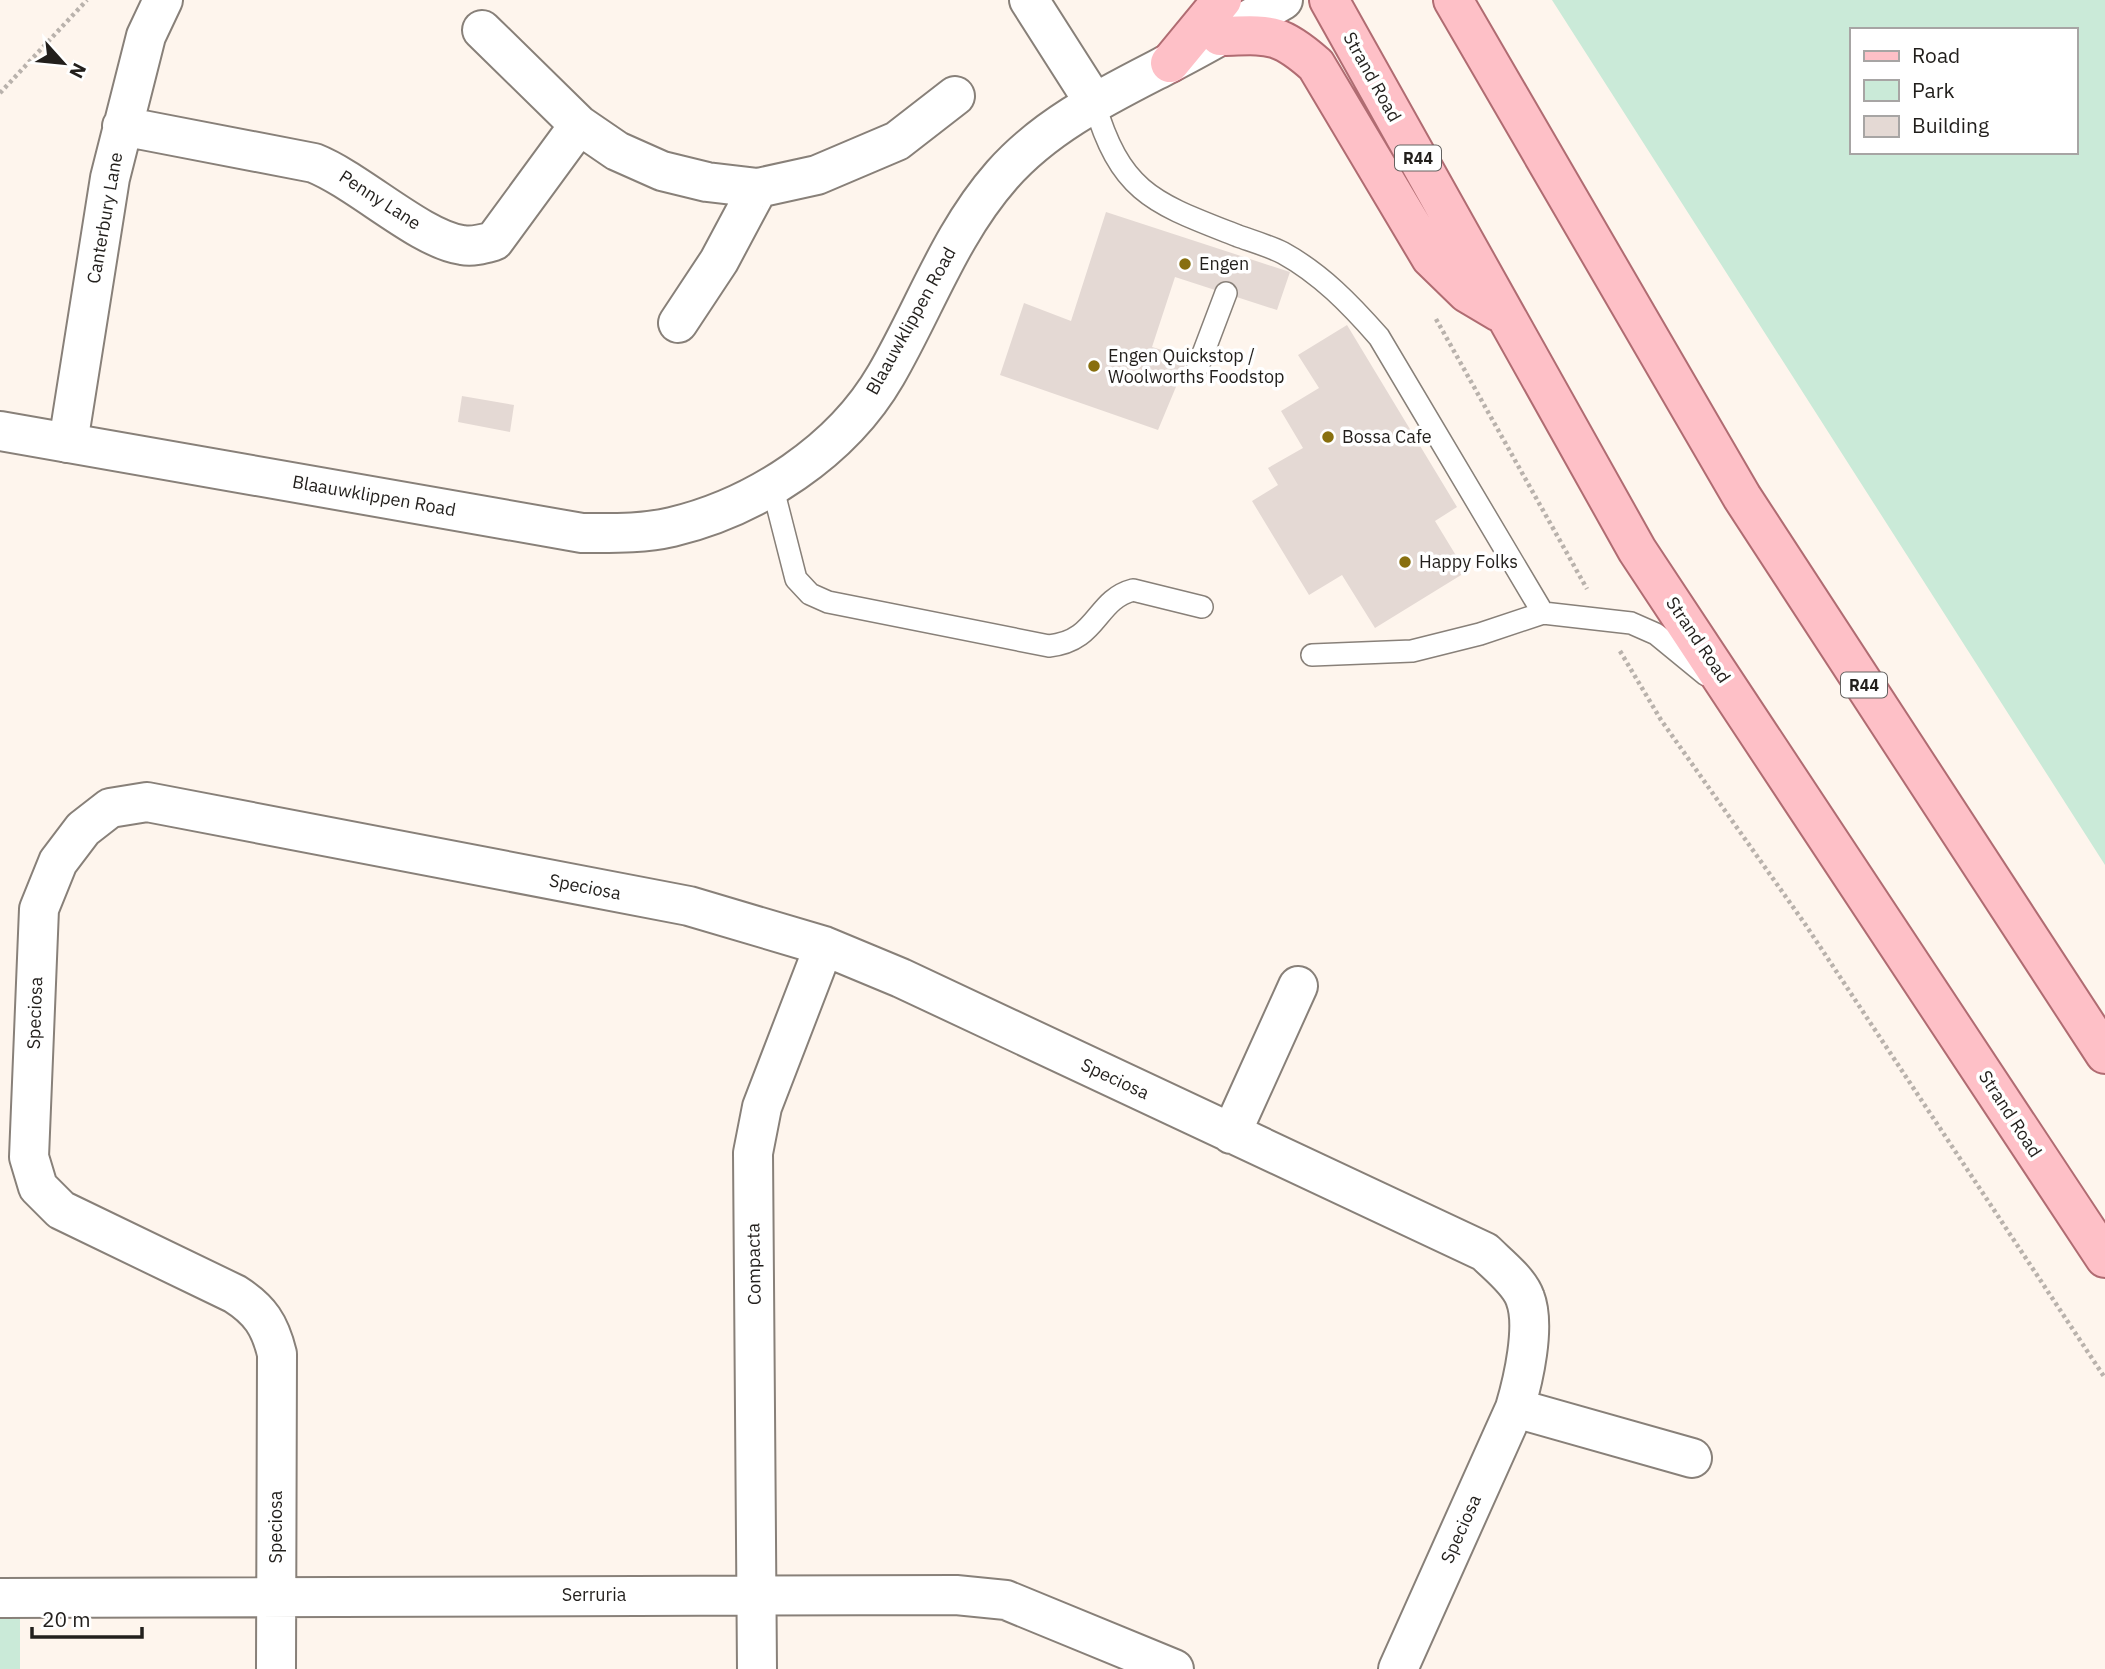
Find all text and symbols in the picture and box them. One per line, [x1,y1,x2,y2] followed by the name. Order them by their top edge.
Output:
[28,28,98,98] north arrow
[1338,28,1407,126] street label: Strand Road
[1850,28,2077,154] legend
[1912,41,1960,69] text: Road
[64,59,92,82] text: N
[1912,76,1955,104] text: Park
[1912,111,1989,139] text: Building
[1395,146,1441,170] road number: R44
[82,150,127,285] street label: Canterbury Lane
[335,165,425,235] street label: Penny Lane
[860,243,961,399] street label: Blaauwklippen Road
[1199,252,1249,275] place label: Engen
[1177,256,1193,272] marker: Engen
[1108,344,1284,388] place label: Engen Quickstop / Woolworths Foodstop
[1086,358,1102,374] marker: Engen Quickstop / Woolworths Foodstop
[1342,425,1432,448] place label: Bossa Cafe
[1320,429,1336,445] marker: Bossa Cafe
[291,470,458,521] street label: Blaauwklippen Road
[1419,550,1518,573] place label: Happy Folks
[1397,554,1413,570] marker: Happy Folks
[1661,592,1736,687] street label: Strand Road
[1841,672,1887,698] road number: R44
[547,868,623,905] street label: Speciosa
[22,976,47,1050] street label: Speciosa
[1077,1053,1153,1105] street label: Speciosa
[1974,1066,2047,1162] street label: Strand Road
[741,1222,766,1305] street label: Compacta
[264,1490,287,1563] street label: Speciosa
[1435,1491,1486,1567] street label: Speciosa
[562,1583,627,1606] street label: Serruria
[32,1596,142,1640] scale bar
[42,1605,91,1633] text: 20 m

